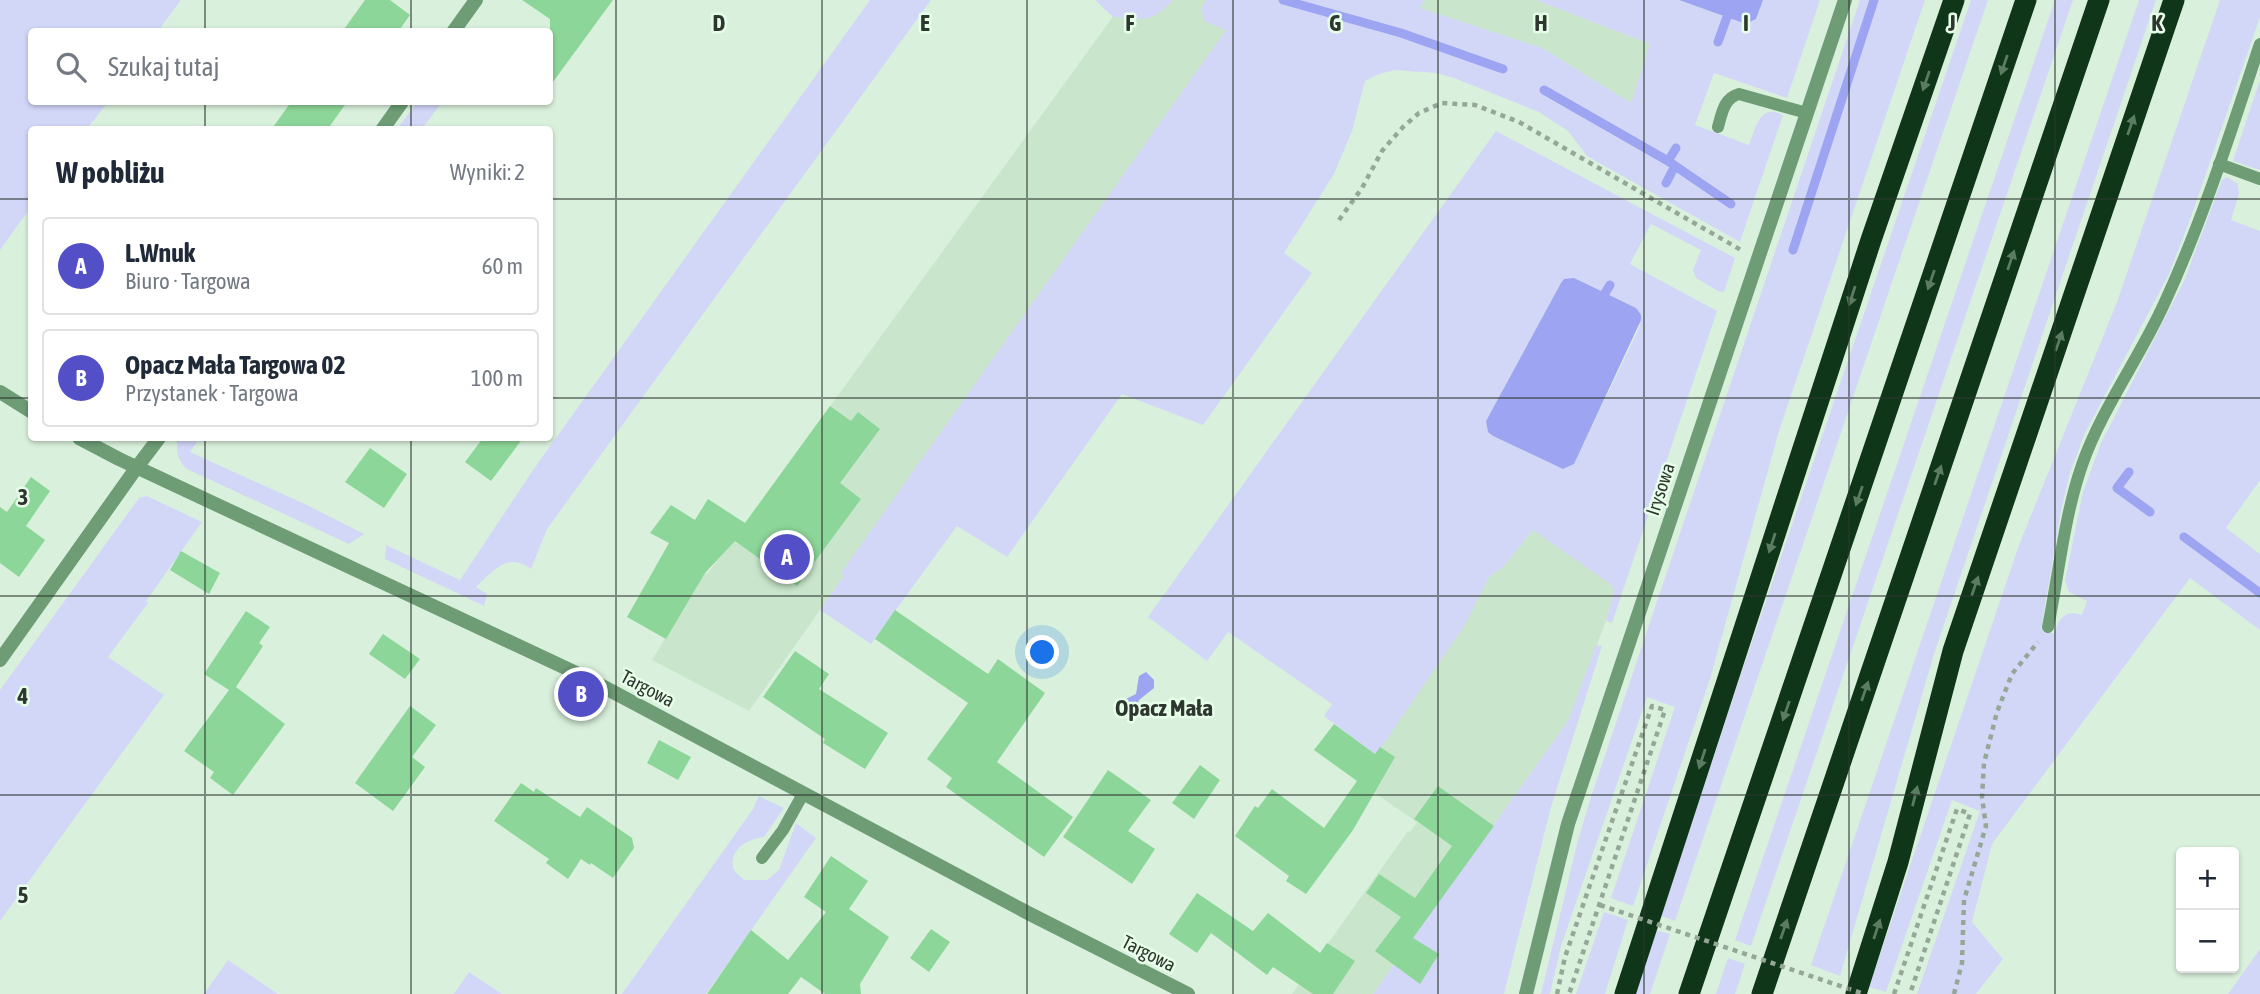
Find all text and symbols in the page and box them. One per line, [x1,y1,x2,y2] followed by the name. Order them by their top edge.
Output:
[713,10,726,36] text: D
[920,10,930,36] text: E
[1125,10,1135,36] text: F
[1329,10,1341,36] text: G
[1534,10,1548,36] text: H
[1743,10,1749,36] text: I
[1947,10,1956,36] text: J
[2151,10,2163,36] text: K
[28,28,553,105] search box
[52,48,90,86] icon: search
[108,52,220,82] text: Szukaj tutaj
[1998,54,2009,75] one-way arrow
[1920,70,1931,91] one-way arrow
[2126,115,2137,136] one-way arrow
[56,155,165,189] text: W pobliżu
[450,159,525,185] text: Wyniki: 2
[125,238,195,268] text: L.Wnuk
[2006,249,2017,270] one-way arrow
[75,253,87,279] text: A
[482,253,523,279] text: 60 m
[125,268,251,294] text: Biuro · Targowa
[1925,270,1936,291] one-way arrow
[1846,286,1857,307] one-way arrow
[2054,330,2065,351] one-way arrow
[125,350,346,380] text: Opacz Mała Targowa 02
[76,365,86,391] text: B
[471,365,523,391] text: 100 m
[125,380,299,406] text: Przystanek · Targowa
[1641,460,1679,518] street label: Irysowa
[1933,465,1944,486] one-way arrow
[18,484,28,510] text: 3
[1853,485,1864,506] one-way arrow
[764,531,810,583] pin: A
[1767,533,1777,554] one-way arrow
[1970,576,1981,597] one-way arrow
[1025,635,1059,669] your location
[617,665,679,711] street label: Targowa
[558,668,604,720] pin: B
[1861,680,1871,701] one-way arrow
[17,683,29,709] text: 4
[1115,695,1213,721] district label: Opacz Mała
[1780,701,1791,722] one-way arrow
[1696,749,1707,770] one-way arrow
[1910,785,1921,807] one-way arrow
[2176,847,2239,973] map controls
[2176,847,2239,910] button: +
[18,882,29,908] text: 5
[2176,910,2239,973] button: −
[1872,918,1882,939] one-way arrow
[1779,919,1790,940] one-way arrow
[1118,930,1180,976] street label: Targowa

